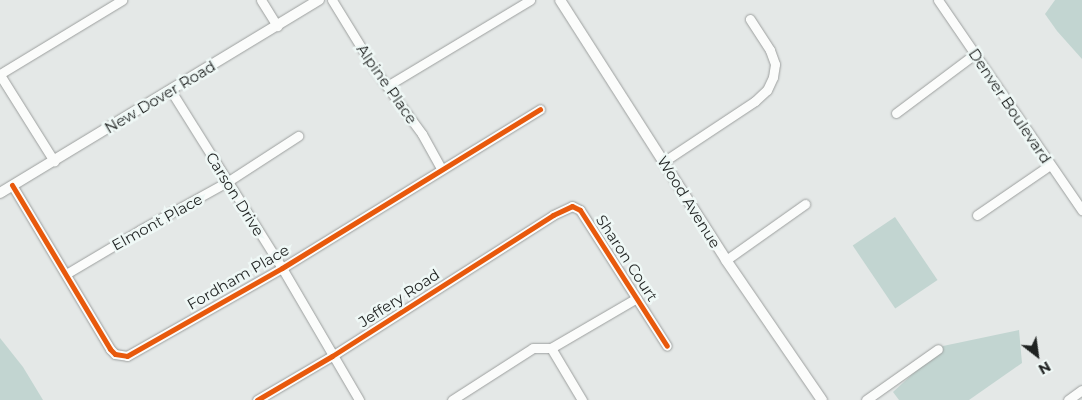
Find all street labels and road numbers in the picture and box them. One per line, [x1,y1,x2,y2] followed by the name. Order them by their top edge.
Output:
[353,41,421,127] street label: Alpine Place
[965,45,1055,167] street label: Denver Boulevard
[101,57,219,137] street label: New Dover Road
[202,149,268,239] street label: Carson Drive
[653,153,725,251] street label: Wood Avenue
[109,190,205,254] street label: Elmont Place
[592,211,662,305] street label: Sharon Court
[184,241,292,313] street label: Fordham Place
[355,265,443,331] street label: Jeffery Road

